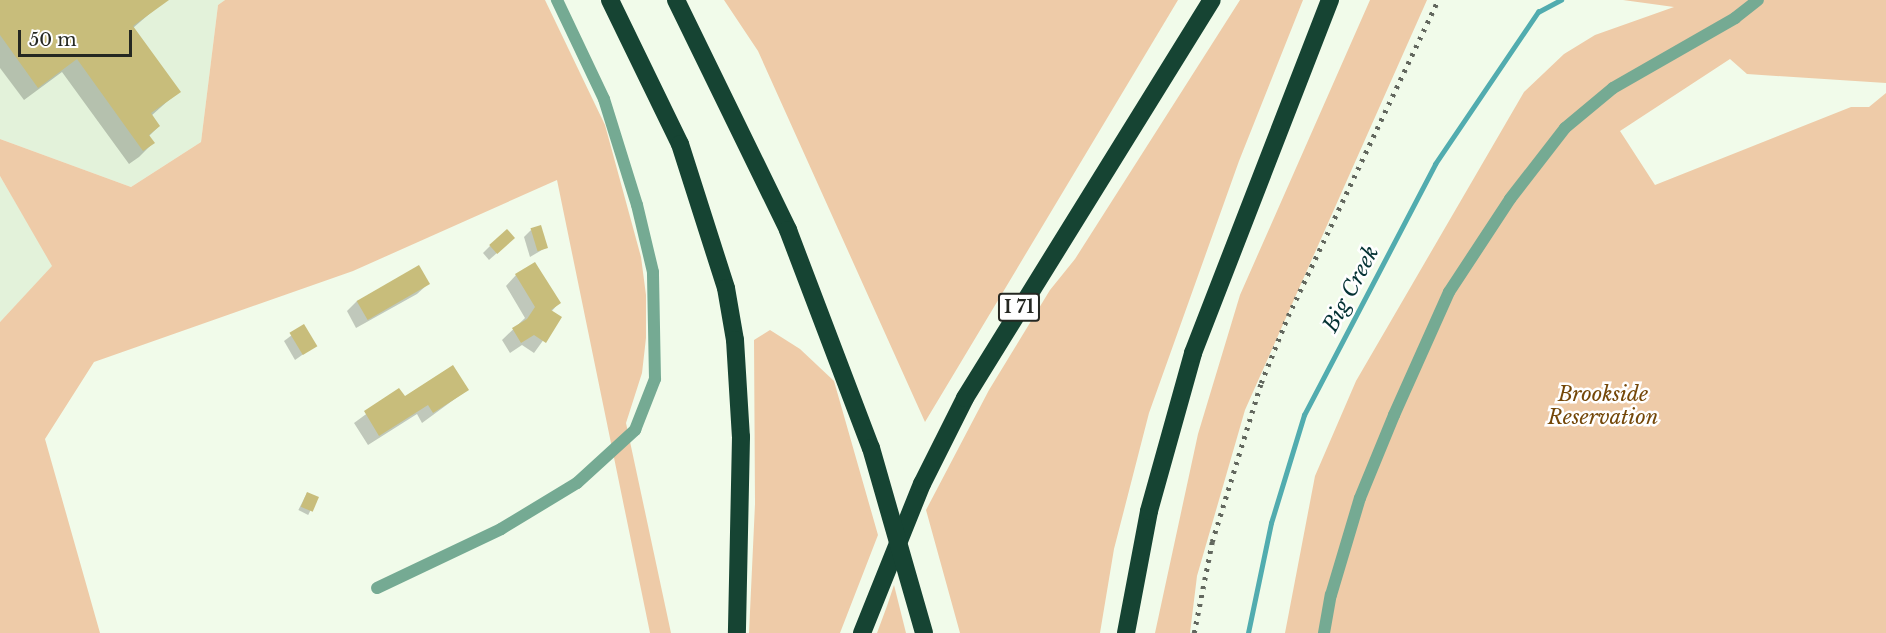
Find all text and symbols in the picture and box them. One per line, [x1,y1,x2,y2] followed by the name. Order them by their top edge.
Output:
[21,18,135,56] scale bar
[29,29,77,51] text: 50 m
[1318,242,1384,336] water label: Big Creek
[996,292,1042,322] road number: I 71
[1548,383,1658,430] park label: Brookside Reservation

